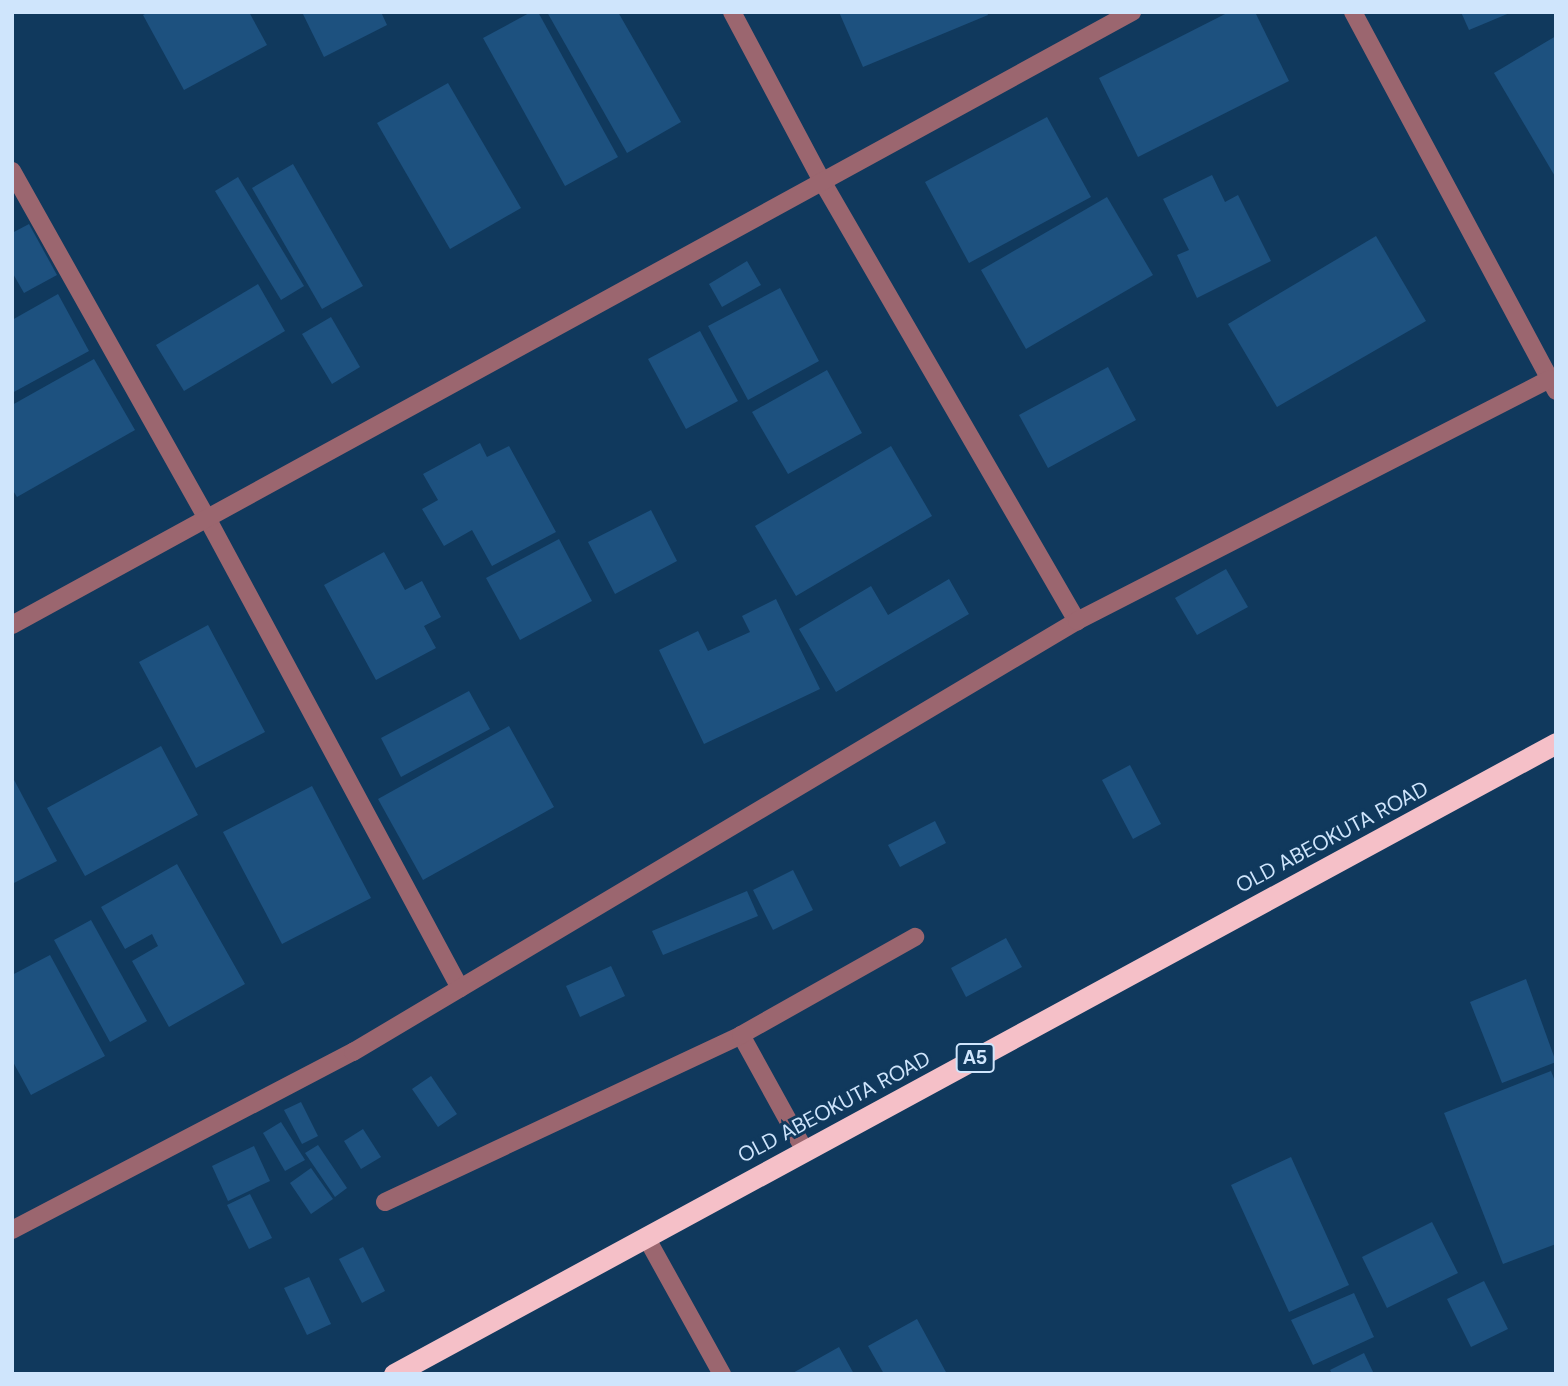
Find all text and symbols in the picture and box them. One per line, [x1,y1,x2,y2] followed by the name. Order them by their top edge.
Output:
[1232,776,1432,898] street label: OLD ABEOKUTA ROAD
[954,1042,996,1074] road number: A5
[734,1046,934,1168] street label: OLD ABEOKUTA ROAD

